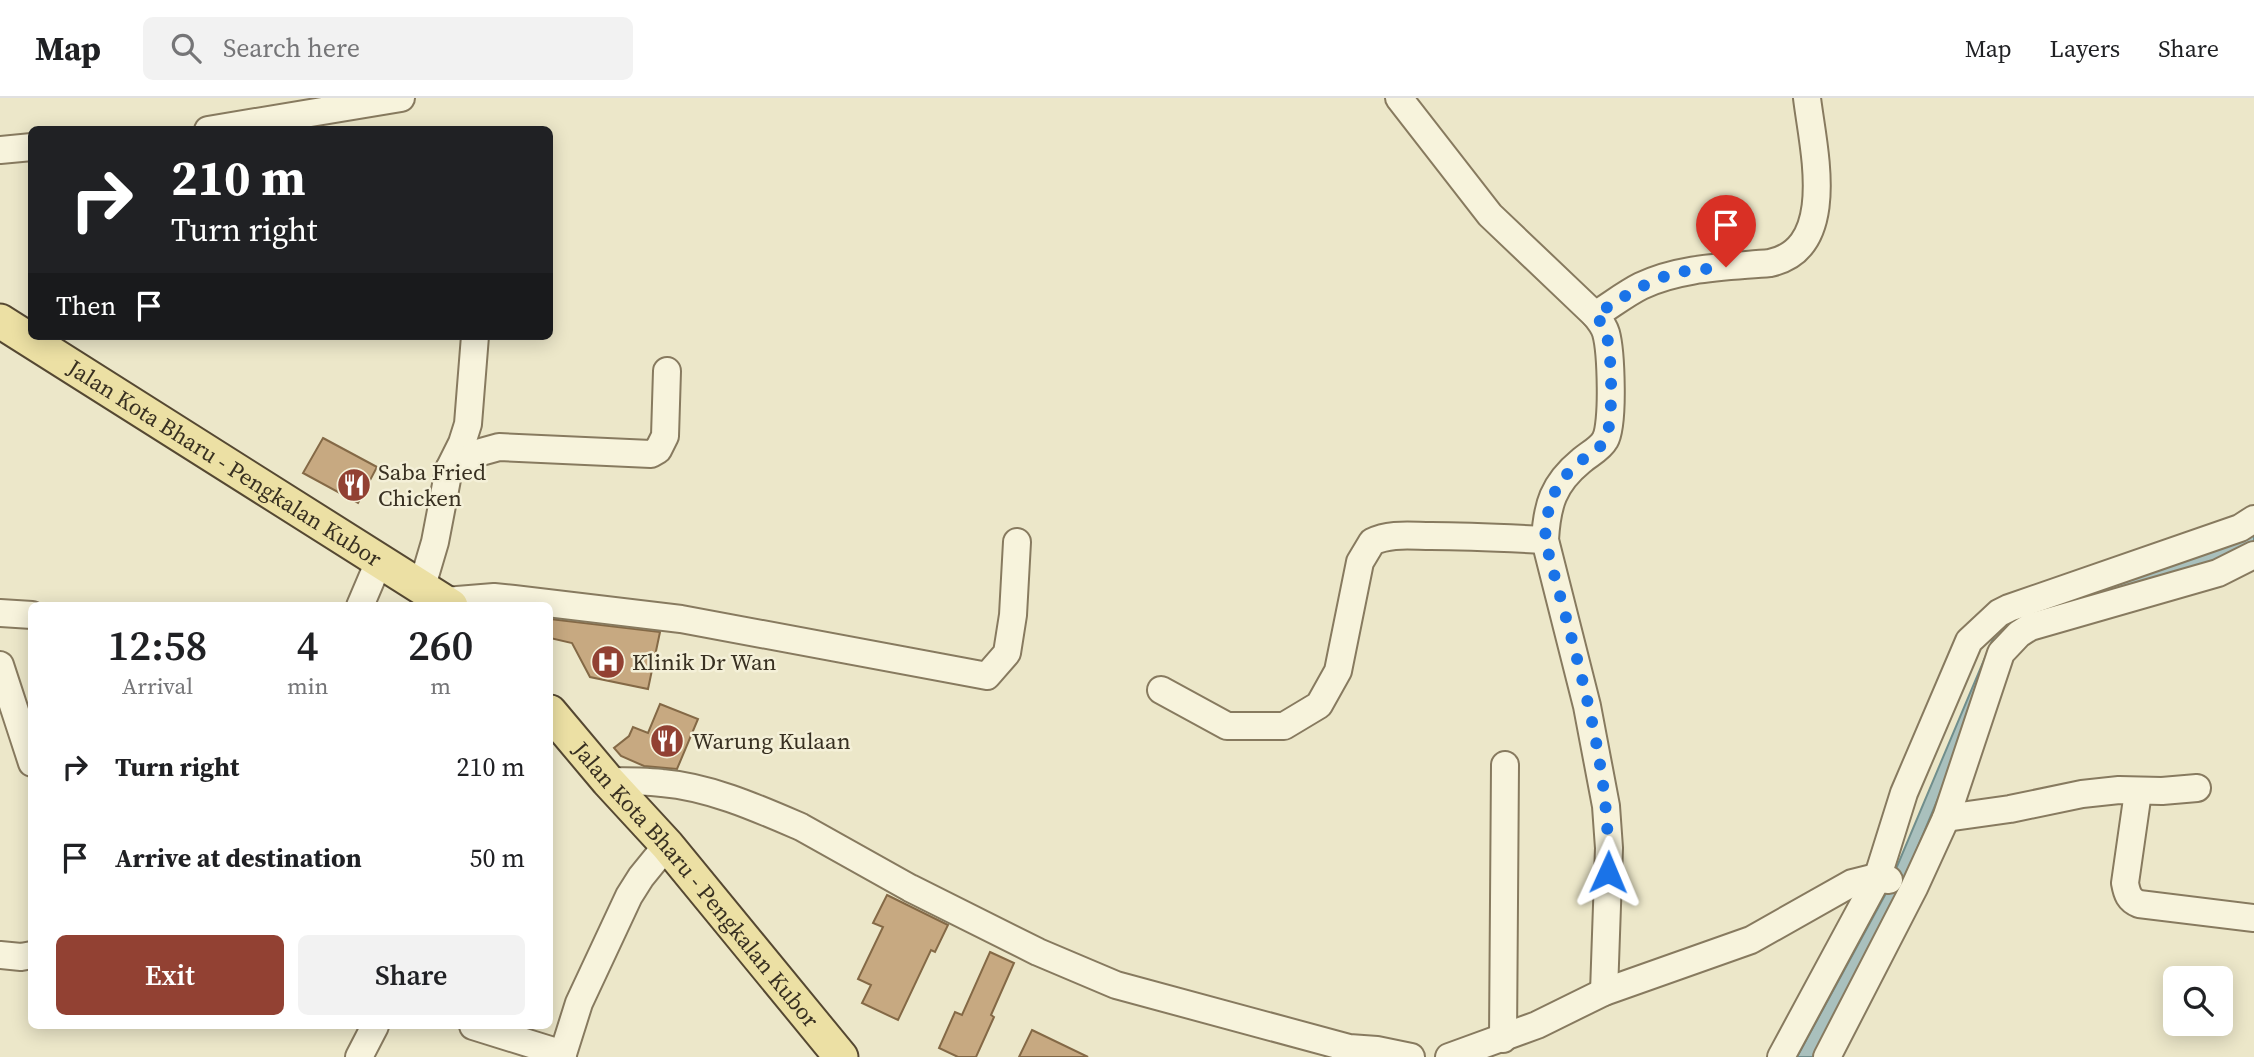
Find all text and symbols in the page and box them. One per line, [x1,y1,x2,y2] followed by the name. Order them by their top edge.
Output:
[143,17,633,80] search box
[35,26,101,71] text: Map
[167,29,205,67] icon: search
[223,30,360,66] text: Search here
[1965,32,2012,65] text: Map
[2050,32,2120,65] text: Layers
[2158,32,2219,65] text: Share
[171,144,306,211] text: 210 m
[56,154,147,245] icon: right
[1696,195,1756,267] pin
[1707,206,1745,244] icon: arrive
[171,208,317,252] text: Turn right
[130,287,168,325] icon: arrive
[56,288,116,324] text: Then
[61,351,388,575] street label: Jalan Kota Bharu - Pengkalan Kubor
[378,456,486,514] place label: Saba Fried Chicken
[335,466,373,504] restaurant icon: Saba Fried Chicken
[107,616,207,674] text: 12:58
[297,616,319,674] text: 4
[408,616,473,674] text: 260
[589,643,627,681] hospital icon: Klinik Dr Wan
[632,646,777,678] place label: Klinik Dr Wan
[122,670,193,702] text: Arrival
[287,670,328,702] text: min
[430,670,451,702] text: m
[648,722,686,760] restaurant icon: Warung Kulaan
[692,725,851,757] place label: Warung Kulaan
[565,734,827,1035] street label: Jalan Kota Bharu - Pengkalan Kubor
[56,748,94,786] icon: right
[115,749,239,785] text: Turn right
[457,749,525,785] text: 210 m
[1571,835,1645,909] position arrow
[56,839,94,877] icon: arrive
[115,840,362,876] text: Arrive at destination
[470,840,525,876] text: 50 m
[56,935,284,1015] button: Exit
[298,935,525,1015] button: Share
[2163,966,2233,1036] map controls
[2163,966,2233,1036] button: search

